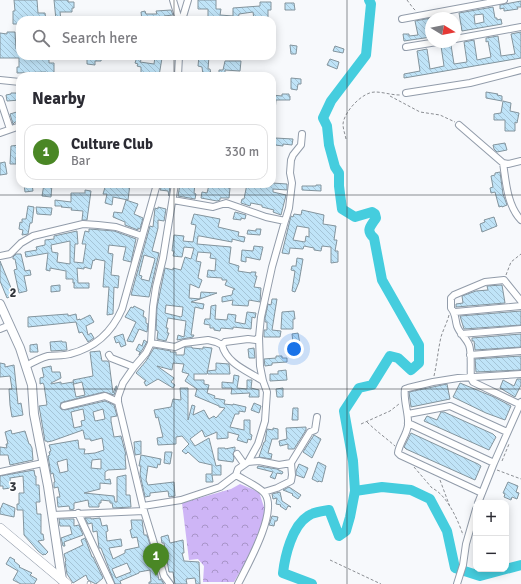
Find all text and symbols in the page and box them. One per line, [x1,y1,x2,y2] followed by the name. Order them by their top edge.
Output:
[425,12,461,48] north arrow
[16,16,276,60] search box
[30,27,52,49] icon: search
[62,29,138,47] text: Search here
[32,88,85,109] text: Nearby
[71,135,153,153] text: Culture Club
[42,144,50,160] text: 1
[225,144,259,160] text: 330 m
[71,153,90,169] text: Bar
[9,285,17,301] text: 2
[284,339,304,359] your location
[9,479,17,495] text: 3
[473,500,509,572] map controls
[473,500,509,536] button: +
[473,536,509,572] button: −
[143,543,169,576] pin: 1

